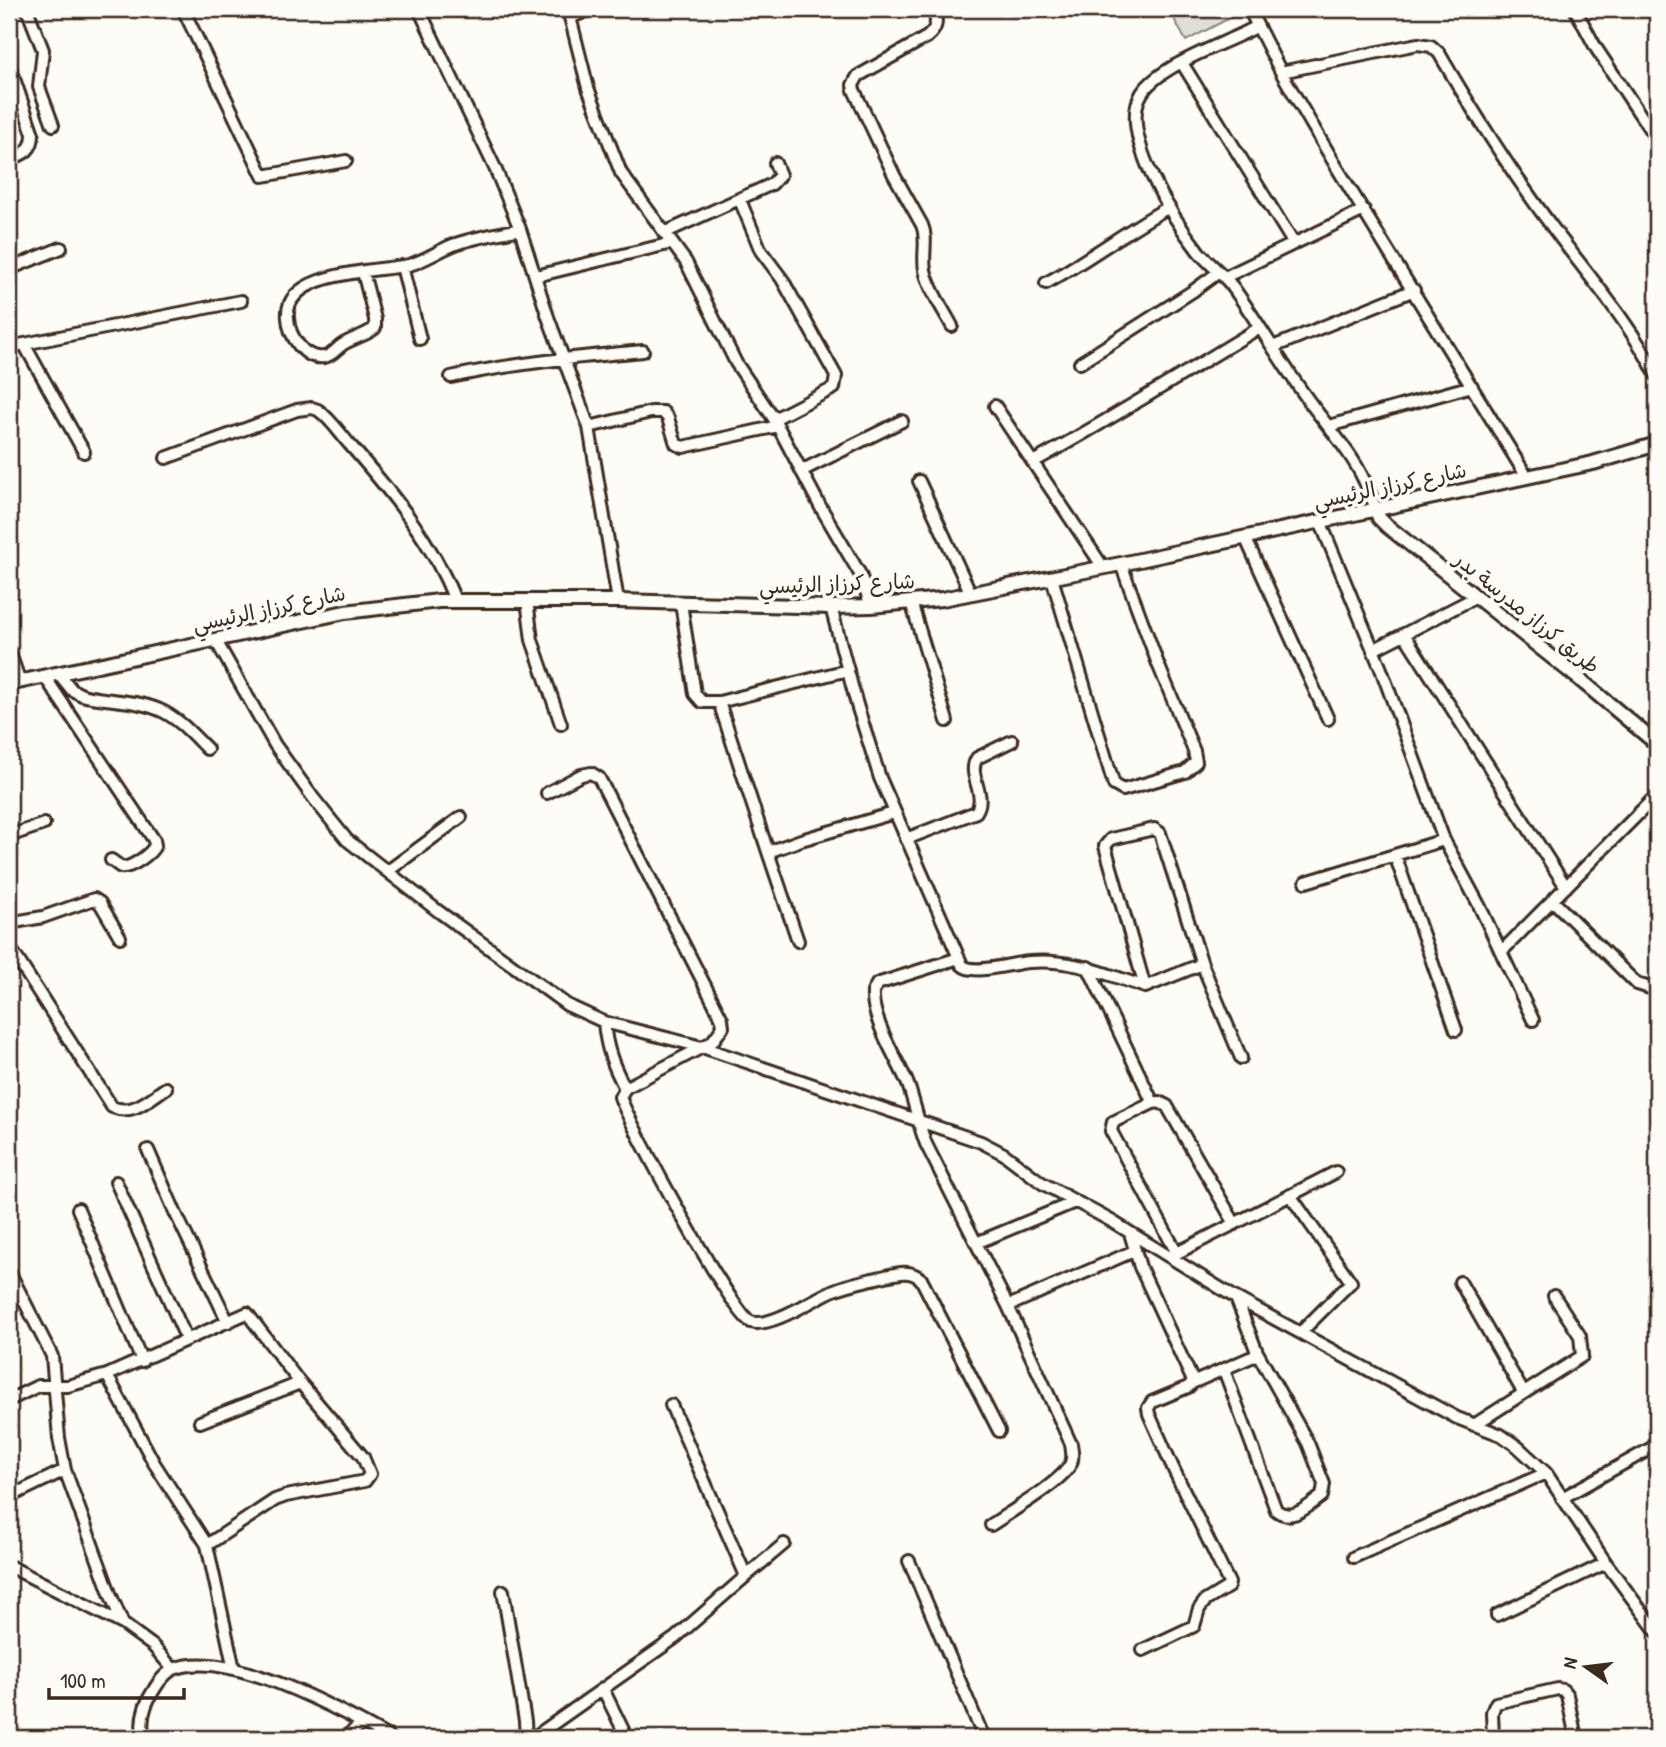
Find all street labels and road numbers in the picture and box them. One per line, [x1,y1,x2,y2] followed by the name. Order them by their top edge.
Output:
[1311,455,1470,521] street label: شارع كرزاز الرئيسي
[1447,544,1606,680] street label: طريق كرزاز مدرسة بدر
[759,566,916,606] street label: شارع كرزاز الرئيسي
[190,578,349,644] street label: شارع كرزاز الرئيسي

